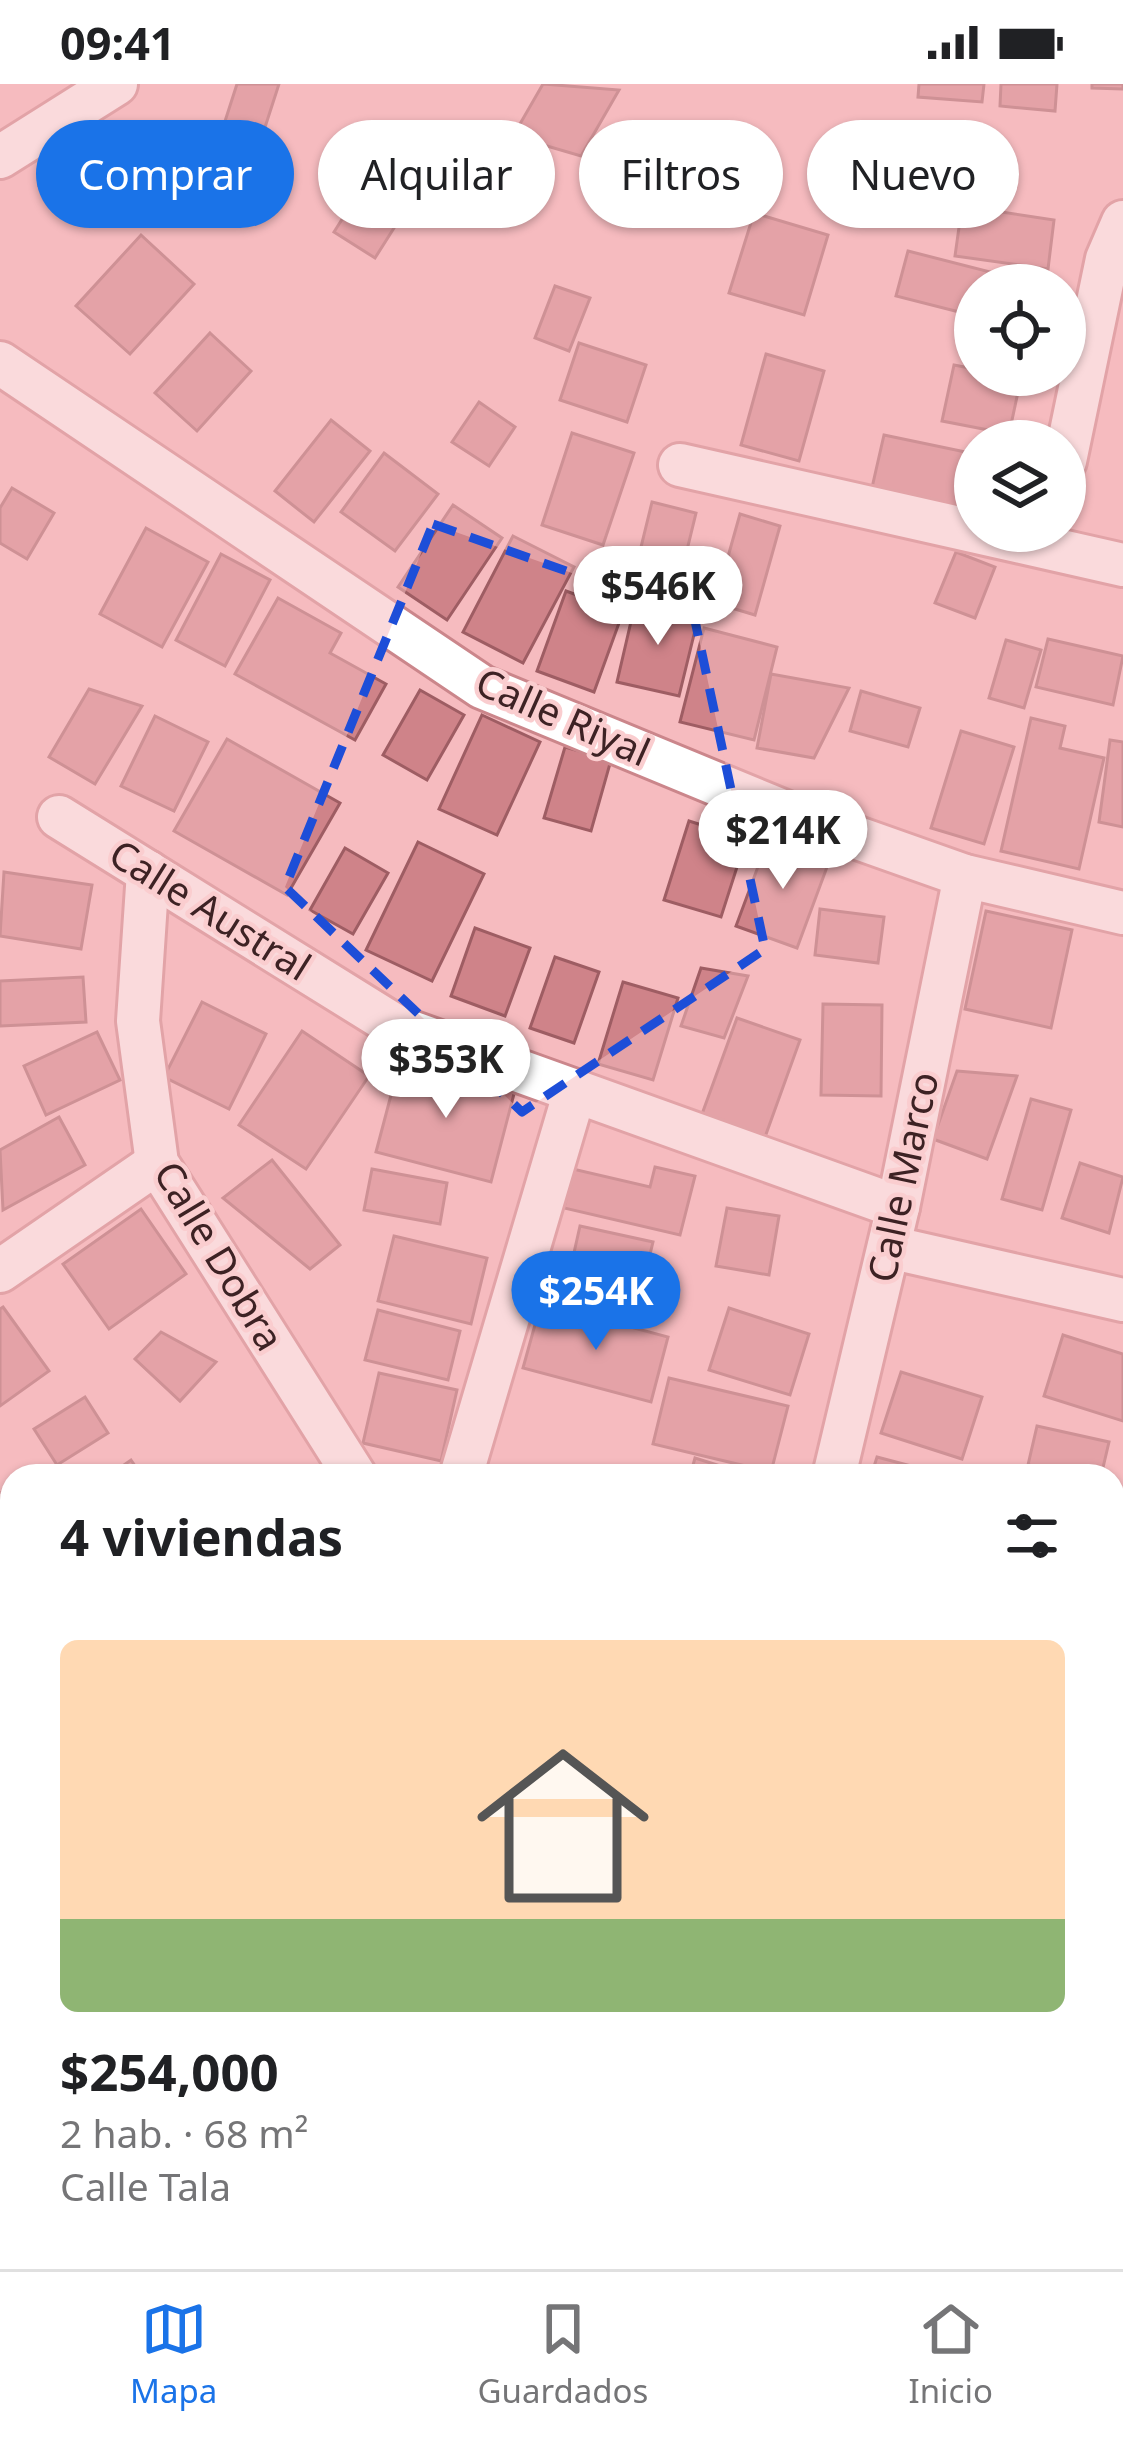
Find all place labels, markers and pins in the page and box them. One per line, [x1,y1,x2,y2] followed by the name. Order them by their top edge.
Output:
[574,546,742,648] pin: $546K
[699,790,867,892] pin: $214K
[362,1019,530,1121] pin: $353K
[512,1251,680,1353] pin: $254K

